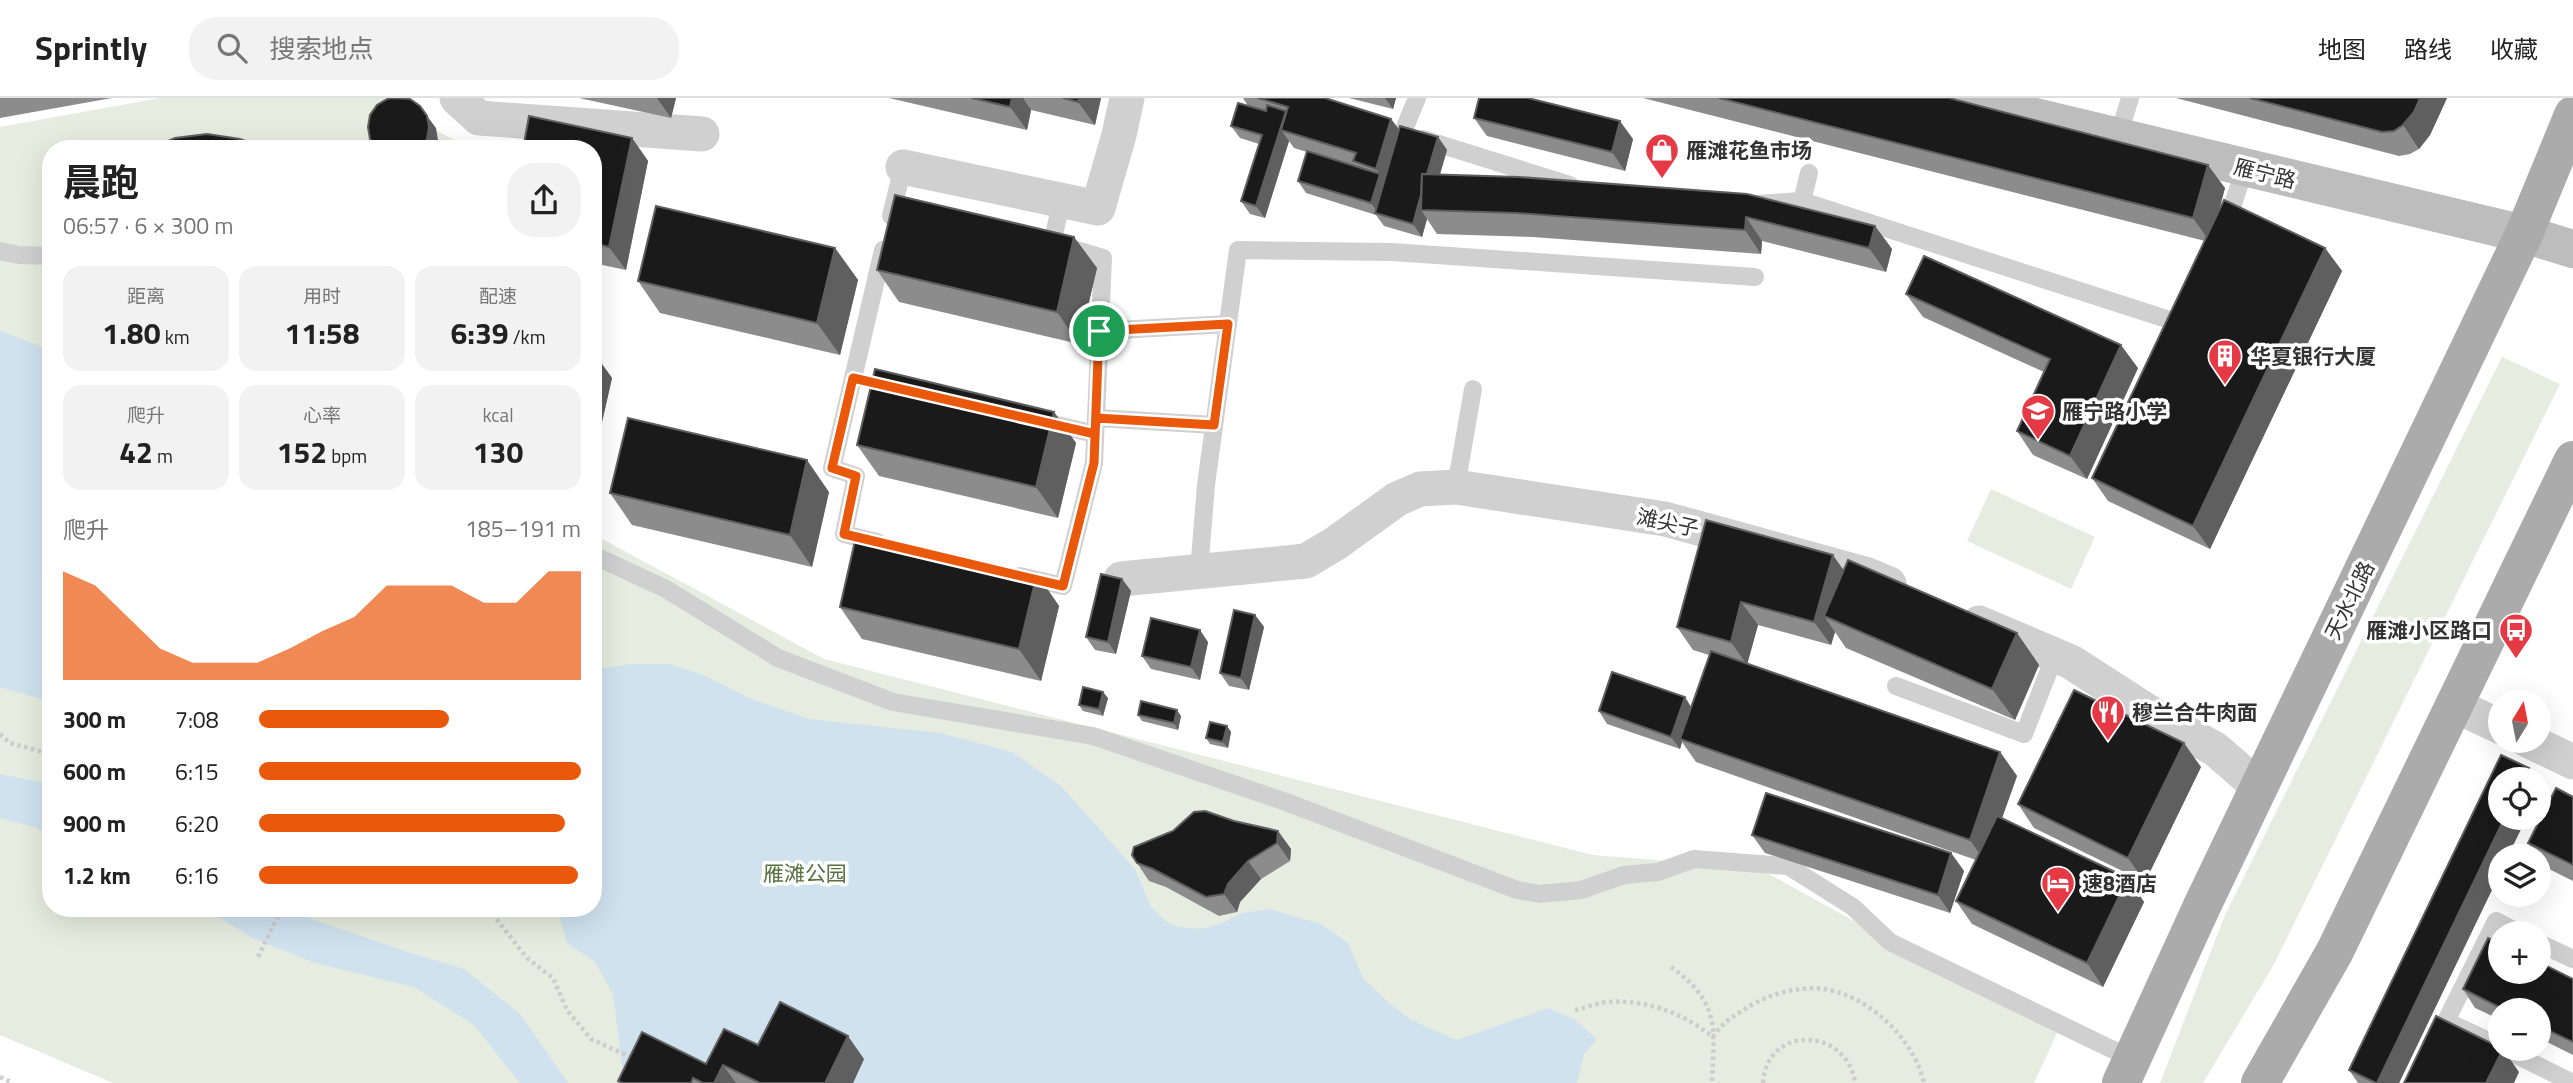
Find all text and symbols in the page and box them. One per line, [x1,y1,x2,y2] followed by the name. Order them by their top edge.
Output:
[189,17,679,80] search box
[35,23,147,73] text: Sprintly
[213,29,251,67] icon: search
[269,29,373,68] text: 搜索地点
[2318,31,2366,67] text: 地图
[2404,31,2452,67] text: 路线
[2490,31,2538,67] text: 收藏
[1643,131,1681,180] shop icon: 雁滩花鱼市场
[1686,134,1812,166] place label: 雁滩花鱼市场
[2231,150,2299,196] street label: 雁宁路
[63,153,139,211] text: 晨跑
[507,163,581,237] button: share
[63,208,233,243] text: 06:57 · 6 × 300 m
[127,281,165,310] text: 距离
[303,281,341,310] text: 用时
[479,281,517,310] text: 配速
[1069,301,1129,361] pin
[102,310,160,356] text: 1.80
[285,310,359,356] text: 11:58
[450,310,509,356] text: 6:39
[1080,312,1118,350] icon: arrive
[160,322,190,351] text: km
[509,322,546,351] text: /km
[2206,337,2244,386] building icon: 华夏银行大厦
[2250,340,2376,372] place label: 华夏银行大厦
[2019,392,2057,441] school or university icon: 雁宁路小学
[2062,395,2167,427] place label: 雁宁路小学
[127,400,165,429] text: 爬升
[303,400,341,429] text: 心率
[482,400,514,429] text: kcal
[119,429,153,475] text: 42
[277,429,327,475] text: 152
[473,429,523,475] text: 130
[153,441,173,470] text: m
[327,441,367,470] text: bpm
[1634,500,1702,544] street label: 滩尖子
[465,511,581,546] text: 185–191 m
[63,512,109,547] text: 爬升
[2316,555,2382,645] street label: 天水北路
[2497,611,2535,660] bus stop icon: 雁滩小区路口
[2366,614,2492,646] place label: 雁滩小区路口
[2488,690,2552,752] north arrow
[2488,690,2551,1061] map controls
[2089,693,2127,742] restaurant icon: 穆兰合牛肉面
[2132,696,2258,728] place label: 穆兰合牛肉面
[63,702,126,737] text: 300 m
[175,702,219,737] text: 7:08
[63,754,126,789] text: 600 m
[175,754,219,789] text: 6:15
[2488,767,2551,830] button: locate
[63,806,126,841] text: 900 m
[175,806,219,841] text: 6:20
[2488,844,2551,907] button: layers
[763,857,847,889] park label: 雁滩公园
[63,858,131,893] text: 1.2 km
[175,858,219,893] text: 6:16
[2039,864,2077,913] hotel icon: 速8酒店
[2082,867,2157,899] place label: 速8酒店
[2488,921,2551,984] button: +
[2488,998,2551,1061] button: −

